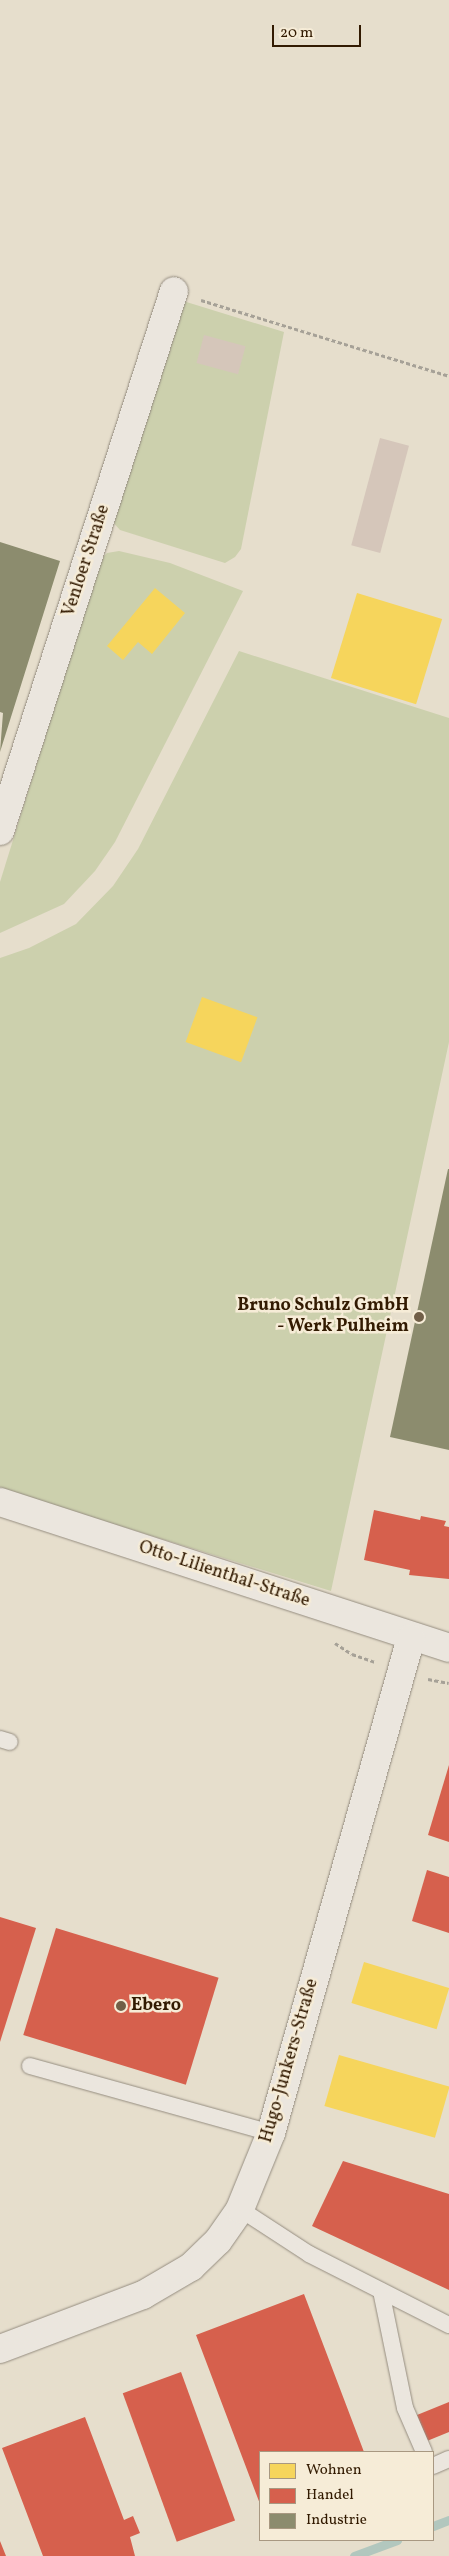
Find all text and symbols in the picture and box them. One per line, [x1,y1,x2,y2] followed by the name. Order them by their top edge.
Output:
[274,15,363,47] scale bar
[280,23,313,44] text: 20 m
[59,502,115,620] street label: Venloer Straße
[237,1296,409,1338] place label: Bruno Schulz GmbH - Werk Pulheim
[413,1311,425,1323] marker: Bruno Schulz GmbH - Werk Pulheim
[136,1537,312,1613] street label: Otto-Lilienthal-Straße
[256,1976,324,2146] street label: Hugo-Junkers-Straße
[131,1995,181,2017] place label: Ebero
[115,2000,127,2012] marker: Ebero
[259,2451,434,2541] legend
[306,2460,362,2481] text: Wohnen
[306,2485,354,2506] text: Handel
[306,2510,367,2531] text: Industrie

